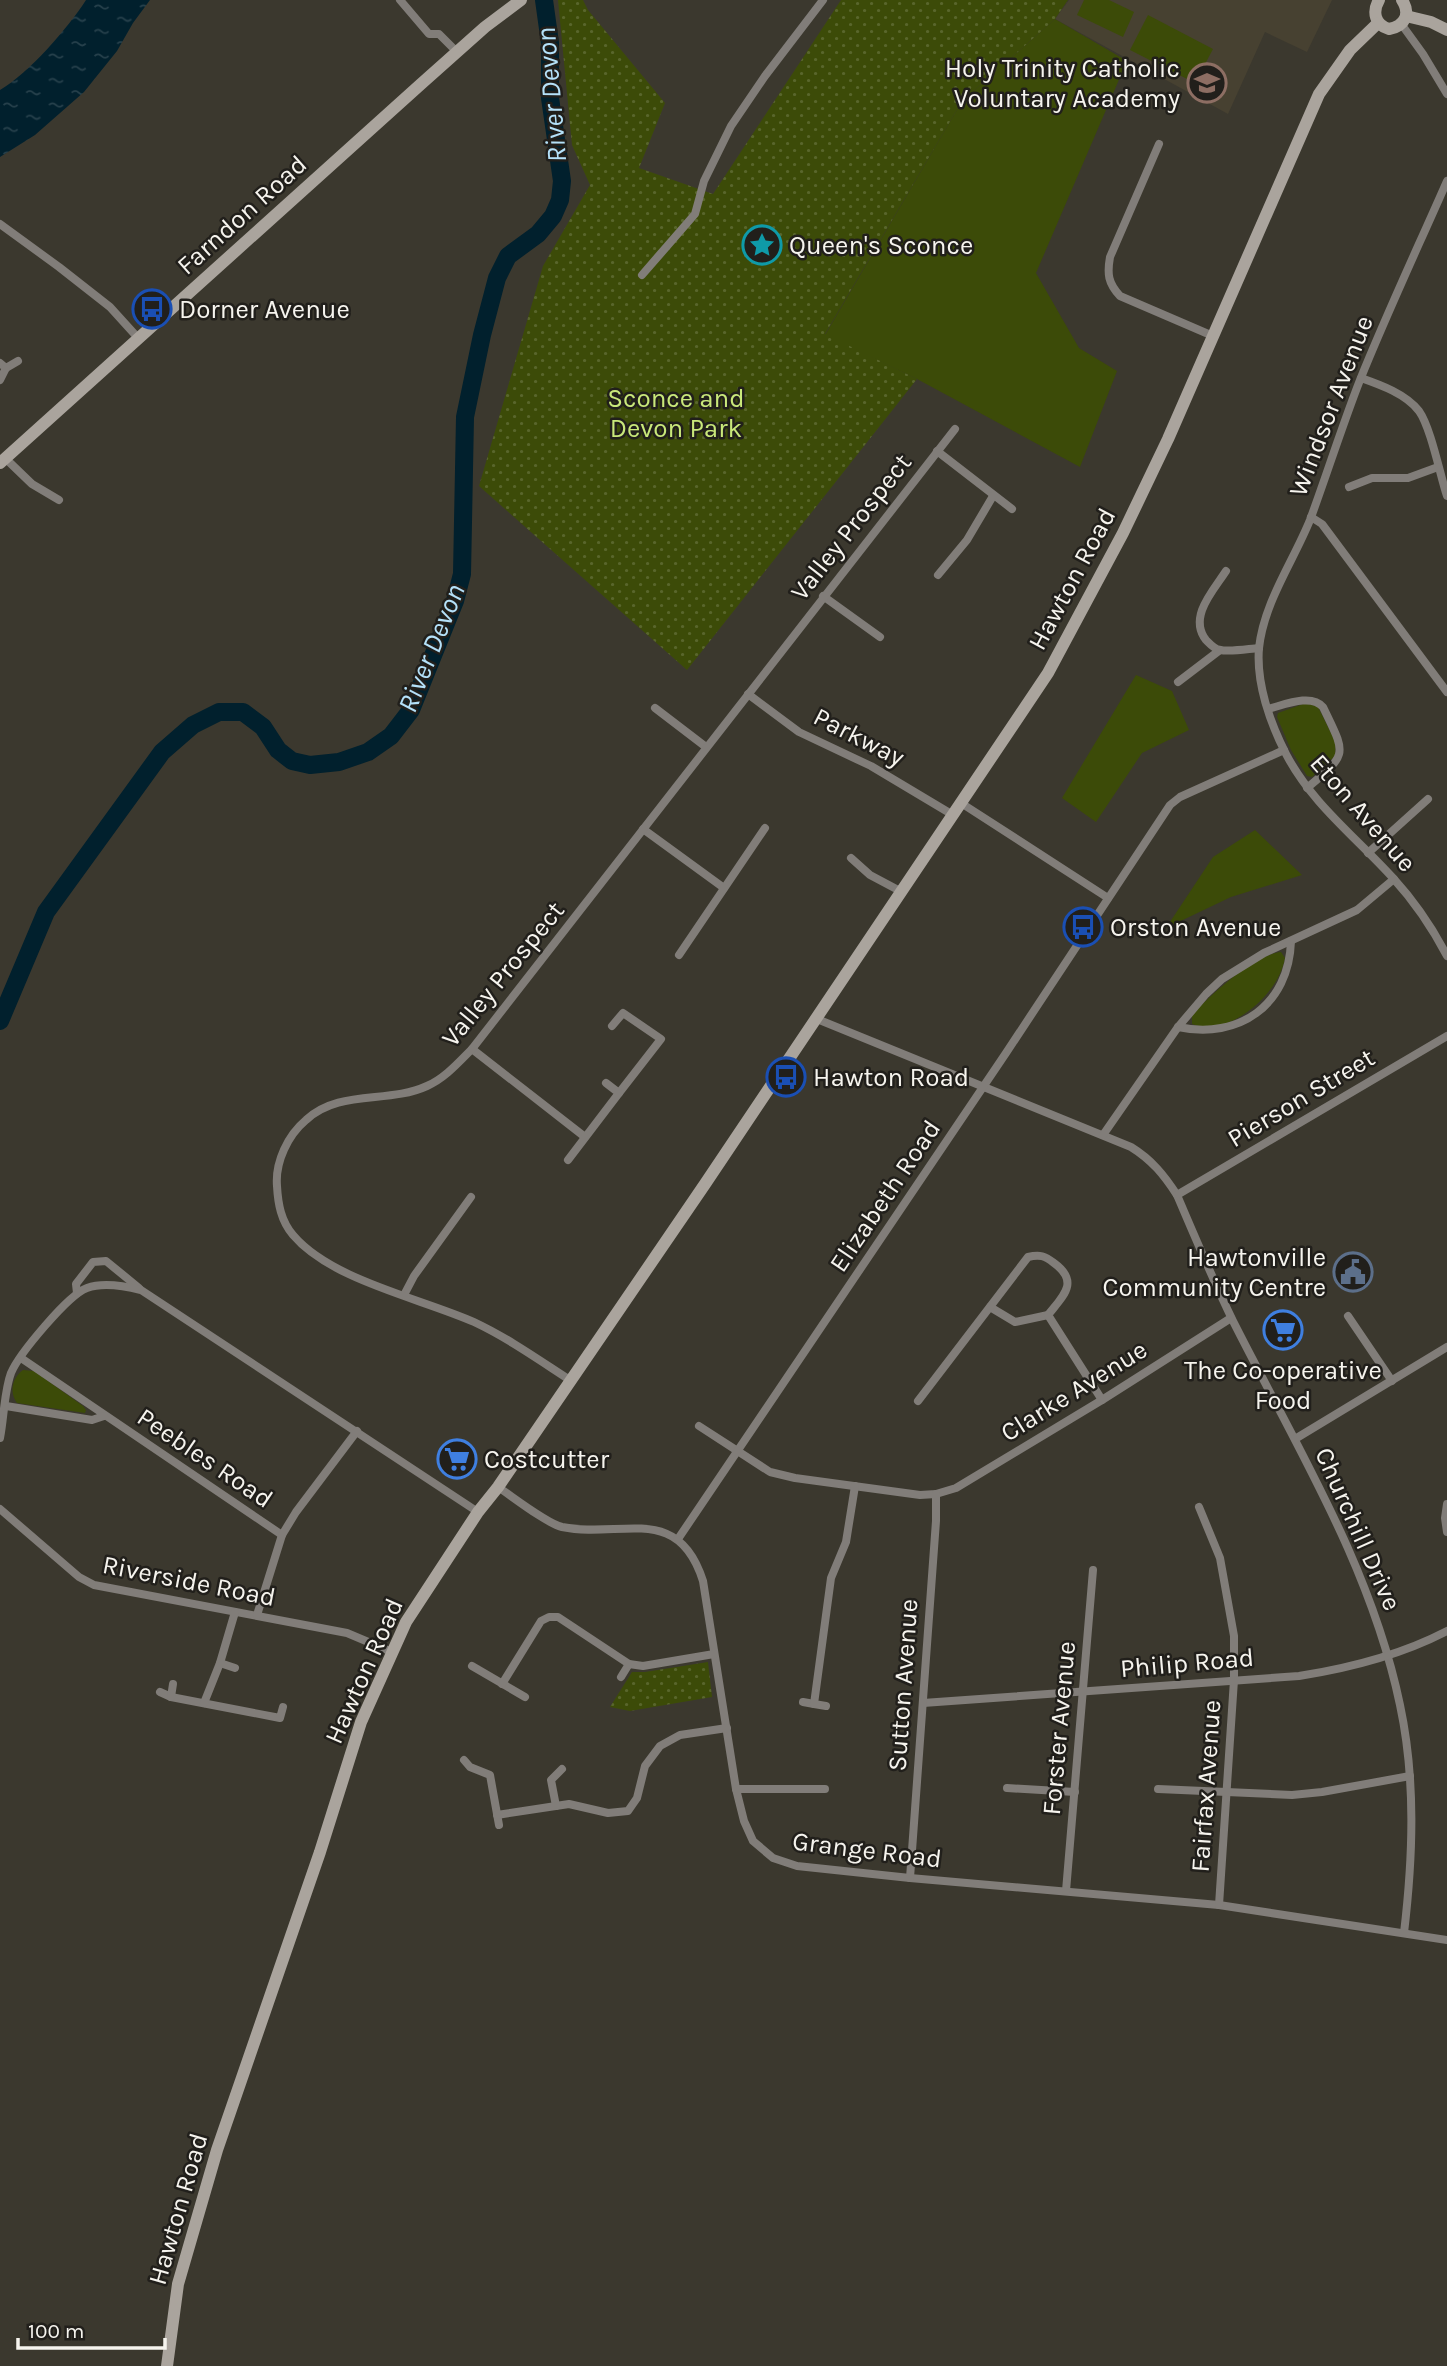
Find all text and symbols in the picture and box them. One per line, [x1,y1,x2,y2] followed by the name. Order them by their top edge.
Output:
[529,26,573,164] water label: River Devon
[945,53,1180,114] place label: Holy Trinity Catholic Voluntary Academy
[1186,62,1228,104] school or university icon: Holy Trinity Catholic Voluntary Academy
[171,149,313,281] street label: Farndon Road
[741,224,783,266] place icon: Queen's Sconce
[789,230,973,261] place label: Queen's Sconce
[131,288,173,330] bus stop icon: Dorner Avenue
[179,294,350,325] place label: Dorner Avenue
[1282,311,1380,501] street label: Windsor Avenue
[607,383,745,444] park label: Sconce and Devon Park
[784,447,918,607] street label: Valley Prospect
[1022,503,1122,655] street label: Hawton Road
[390,579,472,717] water label: River Devon
[808,701,910,773] street label: Parkway
[1303,748,1423,878] street label: Eton Avenue
[435,895,571,1053] street label: Valley Prospect
[1062,906,1104,948] bus stop icon: Orston Avenue
[1110,912,1281,943] place label: Orston Avenue
[1222,1042,1380,1154] street label: Pierson Street
[765,1056,807,1098] bus stop icon: Hawton Road
[813,1062,969,1093] place label: Hawton Road
[823,1114,947,1278] street label: Elizabeth Road
[1102,1242,1326,1303] place label: Hawtonville Community Centre
[1332,1251,1374,1293] public building icon: Hawtonville Community Centre
[1262,1309,1304,1351] supermarket icon: The Co-operative Food
[995,1334,1153,1448] street label: Clarke Avenue
[1184,1355,1382,1416] place label: The Co-operative Food
[131,1401,279,1515] street label: Peebles Road
[436,1438,478,1480] supermarket icon: Costcutter
[1308,1443,1408,1615] street label: Churchill Drive
[484,1444,610,1475] place label: Costcutter
[100,1549,278,1613] street label: Riverside Road
[318,1593,410,1749] street label: Hawton Road
[882,1598,924,1772] street label: Sutton Avenue
[1036,1640,1082,1816] street label: Forster Avenue
[1119,1642,1255,1684] street label: Philip Road
[1185,1699,1227,1873] street label: Fairfax Avenue
[791,1825,943,1875] street label: Grange Road
[142,2130,214,2288] street label: Hawton Road
[18,2306,164,2350] scale bar
[28,2319,85,2343] text: 100 m

